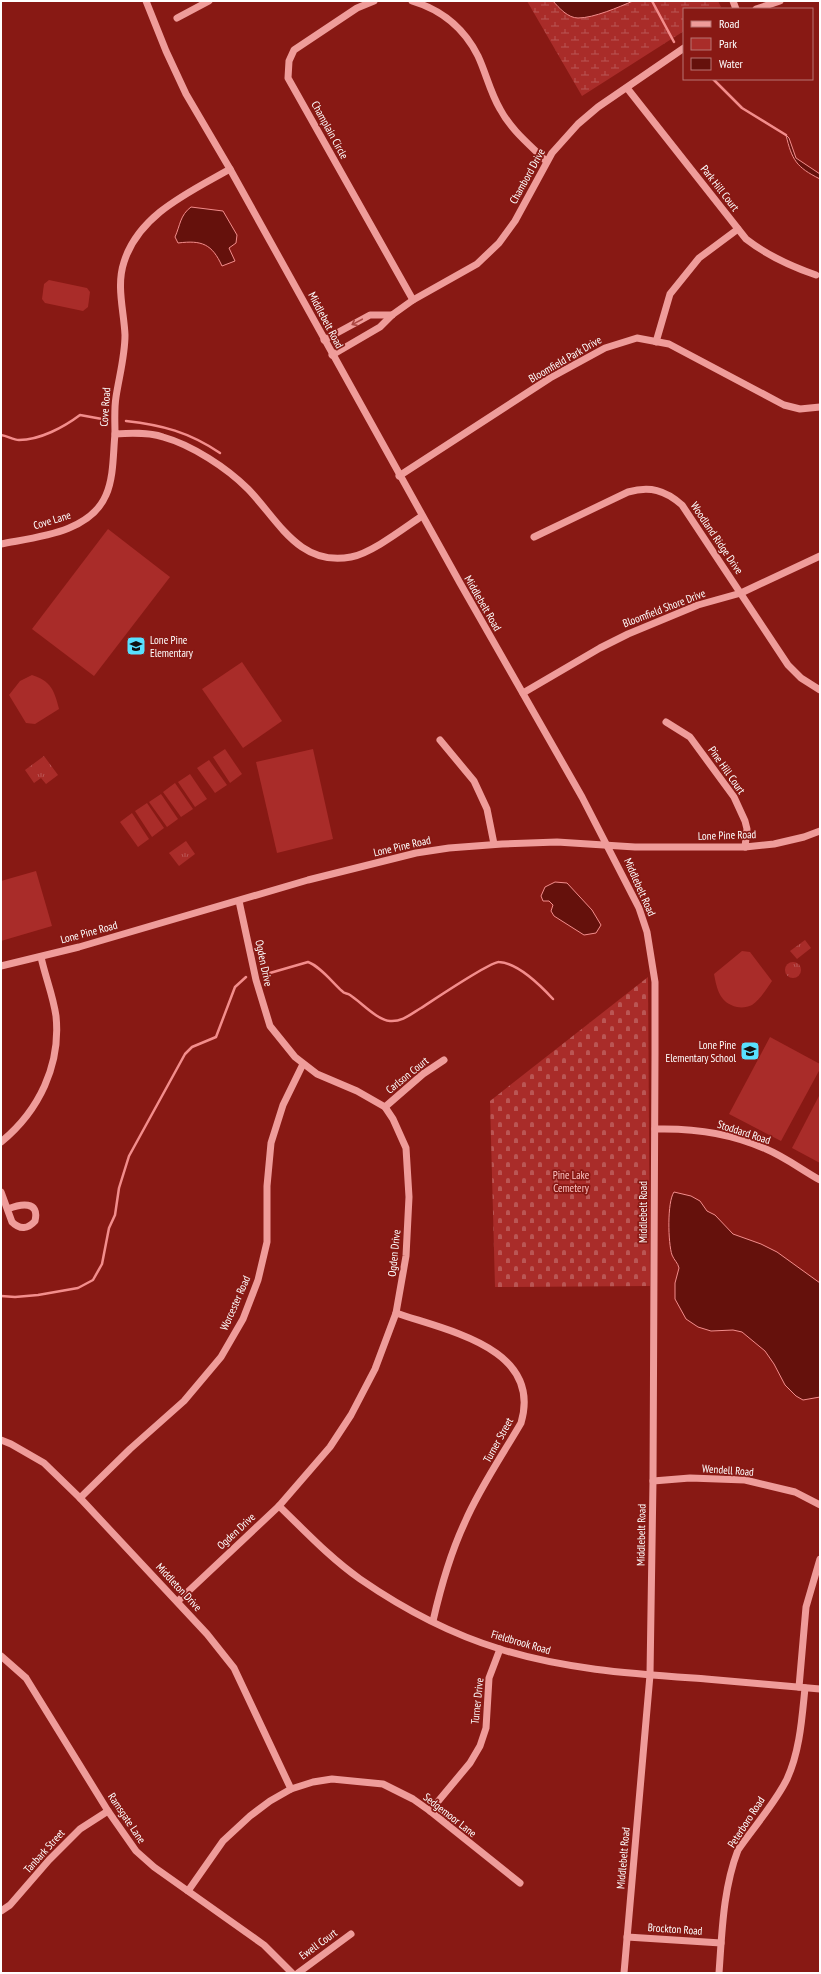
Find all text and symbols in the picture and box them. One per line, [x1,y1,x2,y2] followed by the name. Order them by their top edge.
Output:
[683,8,813,80] legend
[719,16,739,31] text: Road
[719,36,737,51] text: Park
[719,56,744,71] text: Water
[308,99,352,162] street label: Champlain Circle
[506,146,548,206] street label: Chambord Drive
[698,162,742,214] street label: Park Hill Court
[305,289,347,351] street label: Middlebelt Road
[351,319,363,327] one-way arrow
[526,332,604,386] street label: Bloomfield Park Drive
[97,387,113,427] street label: Cove Road
[688,499,747,577] street label: Woodland Ridge Drive
[31,508,73,532] street label: Cove Lane
[461,573,505,634] street label: Middlebelt Road
[621,586,708,630] street label: Bloomfield Shore Drive
[150,633,194,660] place label: Lone Pine Elementary
[125,635,147,657] school or university icon: Lone Pine Elementary
[705,743,749,797] street label: Pine Hill Court
[698,827,757,843] street label: Lone Pine Road
[372,833,432,859] street label: Lone Pine Road
[621,856,659,918] street label: Middlebelt Road
[59,918,119,946] street label: Lone Pine Road
[252,938,276,988] street label: Ogden Drive
[666,1038,736,1065] place label: Lone Pine Elementary School
[739,1040,761,1062] school or university icon: Lone Pine Elementary School
[383,1053,431,1097] street label: Carlson Court
[716,1117,773,1147] street label: Stoddard Road
[553,1168,590,1195] park label: Pine Lake Cemetery
[636,1181,650,1243] street label: Middlebelt Road
[385,1228,403,1277] street label: Ogden Drive
[217,1273,253,1332] street label: Worcester Road
[480,1415,516,1465] street label: Turner Street
[702,1461,755,1479] street label: Wendell Road
[633,1504,649,1566] street label: Middlebelt Road
[214,1509,258,1552] street label: Ogden Drive
[153,1560,205,1614] street label: Middleton Drive
[490,1627,553,1657] street label: Fieldbrook Road
[468,1677,486,1725] street label: Turner Drive
[105,1790,149,1846] street label: Ramsgate Lane
[421,1790,480,1840] street label: Sedgemoor Lane
[724,1794,768,1850] street label: Peterboro Road
[21,1826,67,1876] street label: Tanbark Street
[613,1826,633,1890] street label: Middlebelt Road
[647,1920,703,1938] street label: Brockton Road
[296,1926,340,1962] street label: Ewell Court

